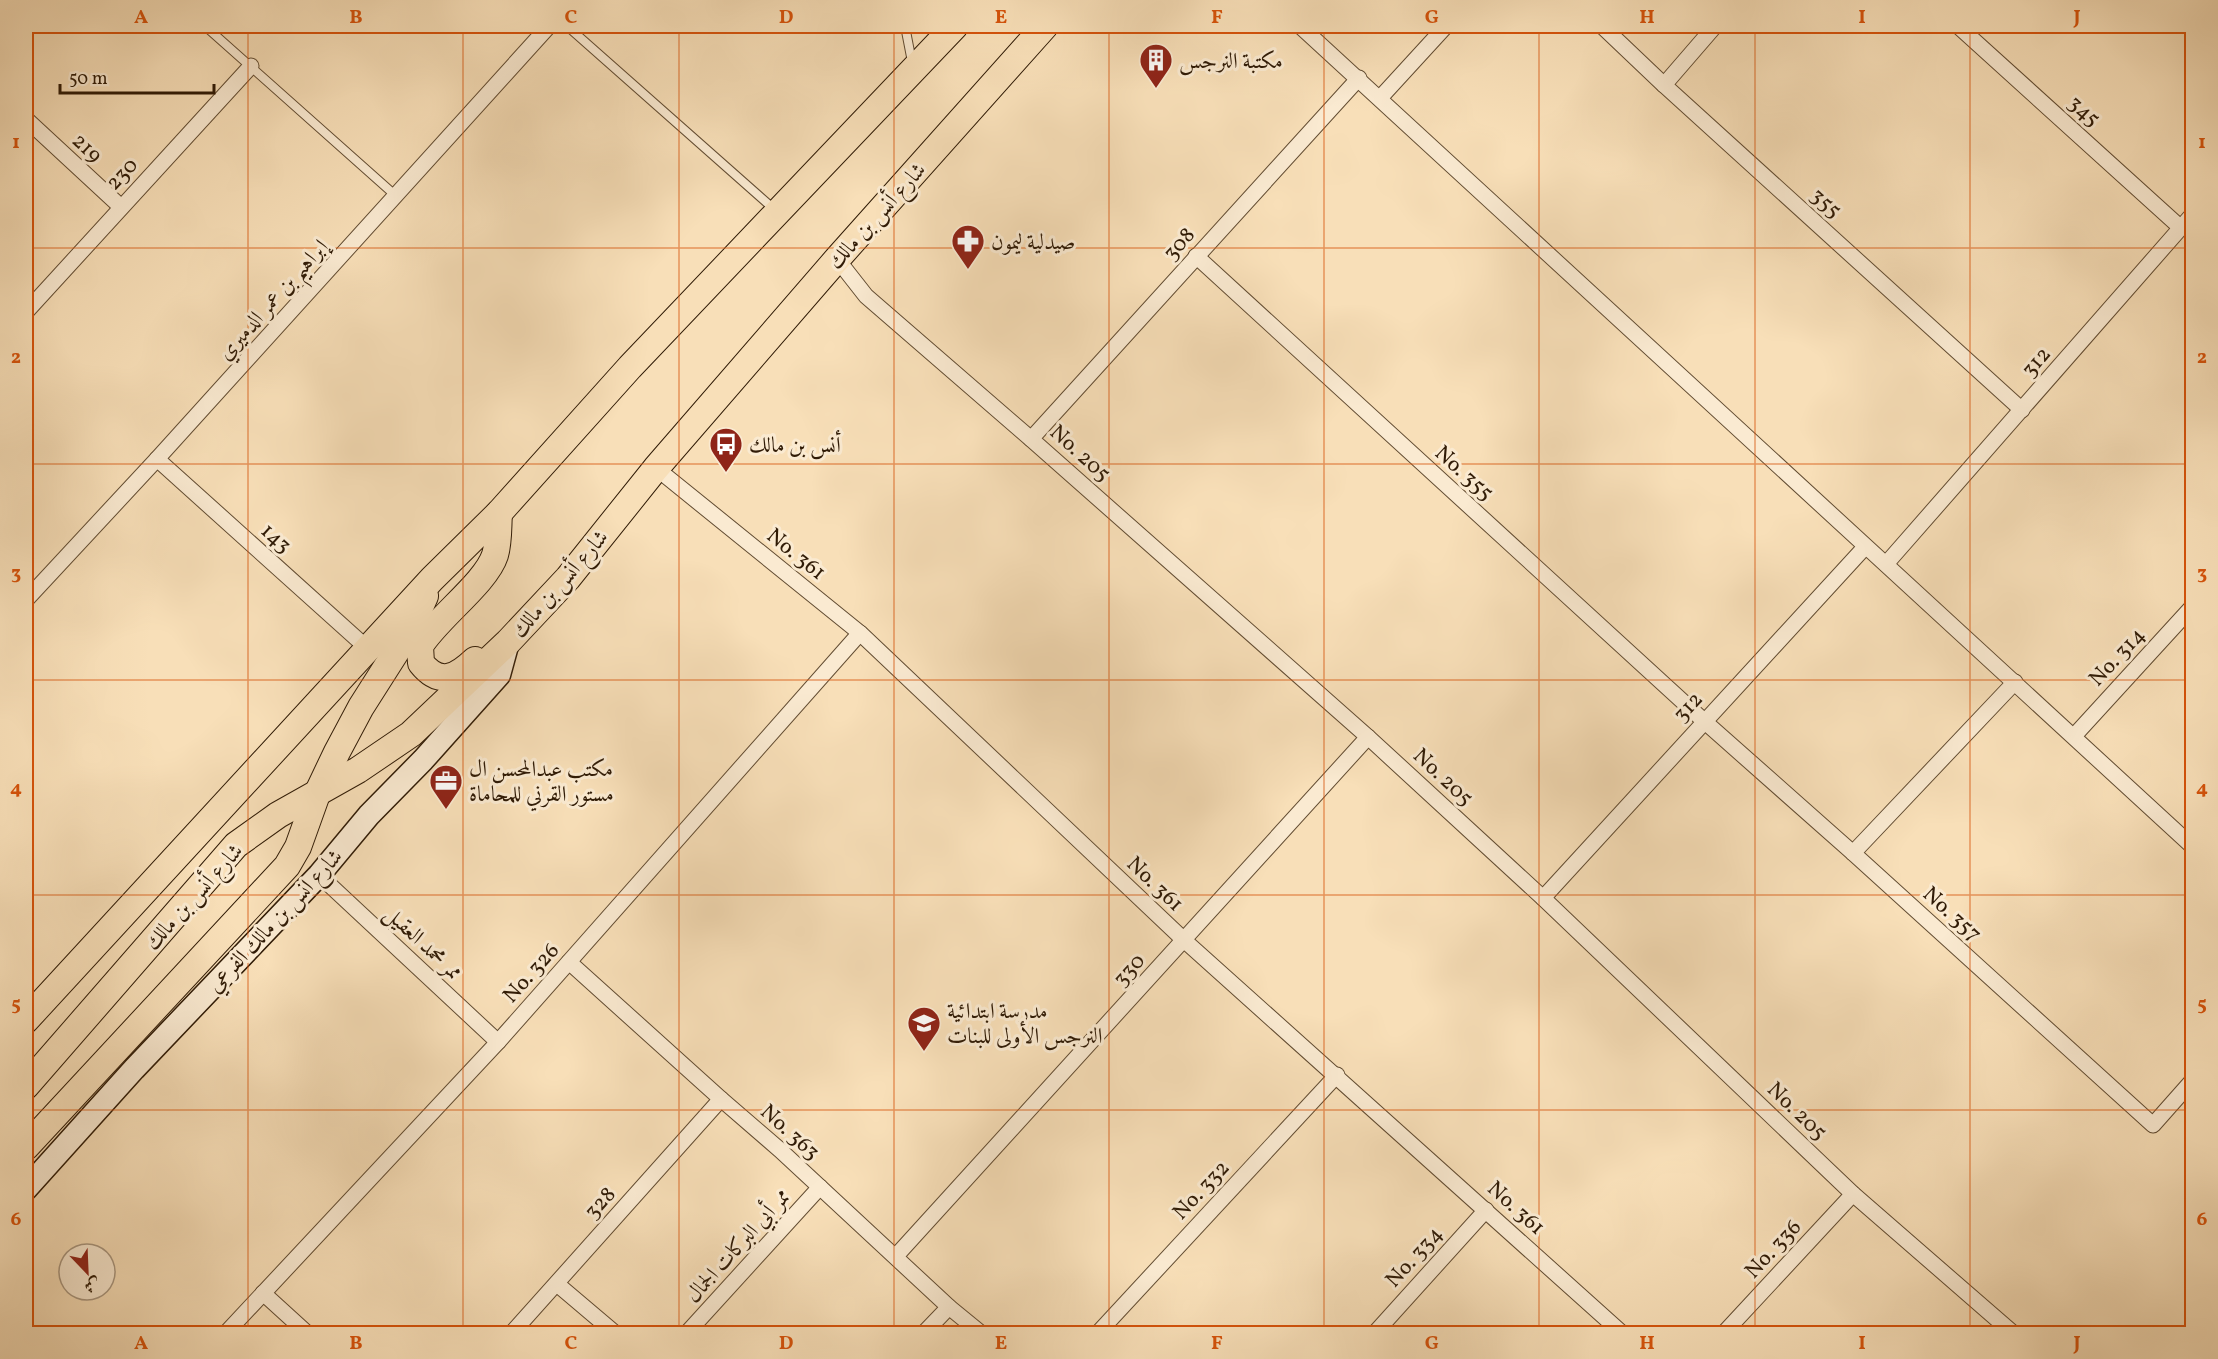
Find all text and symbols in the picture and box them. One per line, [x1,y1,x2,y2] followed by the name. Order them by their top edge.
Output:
[134,4,148,32] text: A
[349,4,363,32] text: B
[565,4,578,32] text: C
[779,4,793,32] text: D
[995,4,1007,32] text: E
[1211,4,1223,32] text: F
[1425,4,1439,32] text: G
[1639,4,1655,32] text: H
[1858,4,1866,32] text: I
[2072,4,2081,32] text: J
[1138,42,1174,89] building icon: مكتبة النرجس
[1179,47,1283,78] place label: مكتبة النرجس
[60,57,214,95] scale bar
[69,67,108,92] text: 50 m
[2060,89,2106,135] street label: 345
[64,127,108,171] street label: 219
[12,129,20,157] text: 1
[2198,129,2206,157] text: 1
[99,151,146,198] street label: 230
[820,155,935,278] street label: شارع أنس بن مالك
[1803,181,1848,226] street label: 355
[1157,221,1203,268] street label: 308
[950,223,986,270] pharmacy icon: صيدلية ليمون
[991,228,1075,259] place label: صيدلية ليمون
[211,233,340,371] street label: إبراهيم بن عمر الدميري
[2015,341,2059,385] street label: 312
[11,344,21,372] text: 2
[2197,344,2207,372] text: 2
[1042,418,1117,490] street label: No. 205
[708,426,744,473] bus stop icon: أنس بن مالك
[749,429,842,462] place label: أنس بن مالك
[1427,439,1500,509] street label: No. 355
[253,517,298,561] street label: 143
[759,521,832,588] street label: No. 361
[504,522,617,646] street label: شارع أنس بن مالك
[11,560,21,588] text: 3
[2197,560,2207,588] text: 3
[2082,621,2153,694] street label: No. 314
[1667,686,1711,730] street label: 312
[1405,742,1479,814] street label: No. 205
[469,755,614,812] place label: مكتب عبدالمحسن ال مستور القرني للمحاماة
[428,763,464,810] office icon: مكتب عبدالمحسن ال مستور القرني للمحاماة
[10,775,22,803] text: 4
[2196,775,2208,803] text: 4
[137,836,252,959] street label: شارع أنس بن مالك
[201,843,352,1001] street label: شارع انس بن مالك الفرعي
[1119,850,1190,920] street label: No. 361
[1915,880,1988,950] street label: No. 357
[376,899,468,988] street label: ممر محمد العقيل
[496,937,567,1011] street label: No. 326
[1107,947,1153,994] street label: 330
[11,991,21,1019] text: 5
[2197,991,2207,1019] text: 5
[947,997,1103,1053] place label: مدرسة ابتدائية النرجس الأولى للبنات
[906,1005,942,1052] school or university icon: مدرسة ابتدائية النرجس الأولى للبنات
[1759,1075,1833,1148] street label: No. 205
[753,1098,826,1168] street label: No. 363
[1166,1154,1238,1227] street label: No. 332
[1480,1174,1551,1243] street label: No. 361
[578,1181,624,1227] street label: 328
[678,1181,799,1311] street label: ممر أبي البركات الجمال
[11,1206,22,1234] text: 6
[2197,1206,2208,1234] text: 6
[1738,1213,1809,1286] street label: No. 336
[1379,1220,1451,1295] street label: No. 334
[57,1242,117,1302] north arrow
[80,1271,104,1297] text: ش
[134,1330,148,1358] text: A
[349,1330,363,1358] text: B
[565,1330,578,1358] text: C
[779,1330,793,1358] text: D
[995,1330,1007,1358] text: E
[1211,1330,1223,1358] text: F
[1425,1330,1439,1358] text: G
[1639,1330,1655,1358] text: H
[1858,1330,1866,1358] text: I
[2072,1330,2081,1358] text: J

